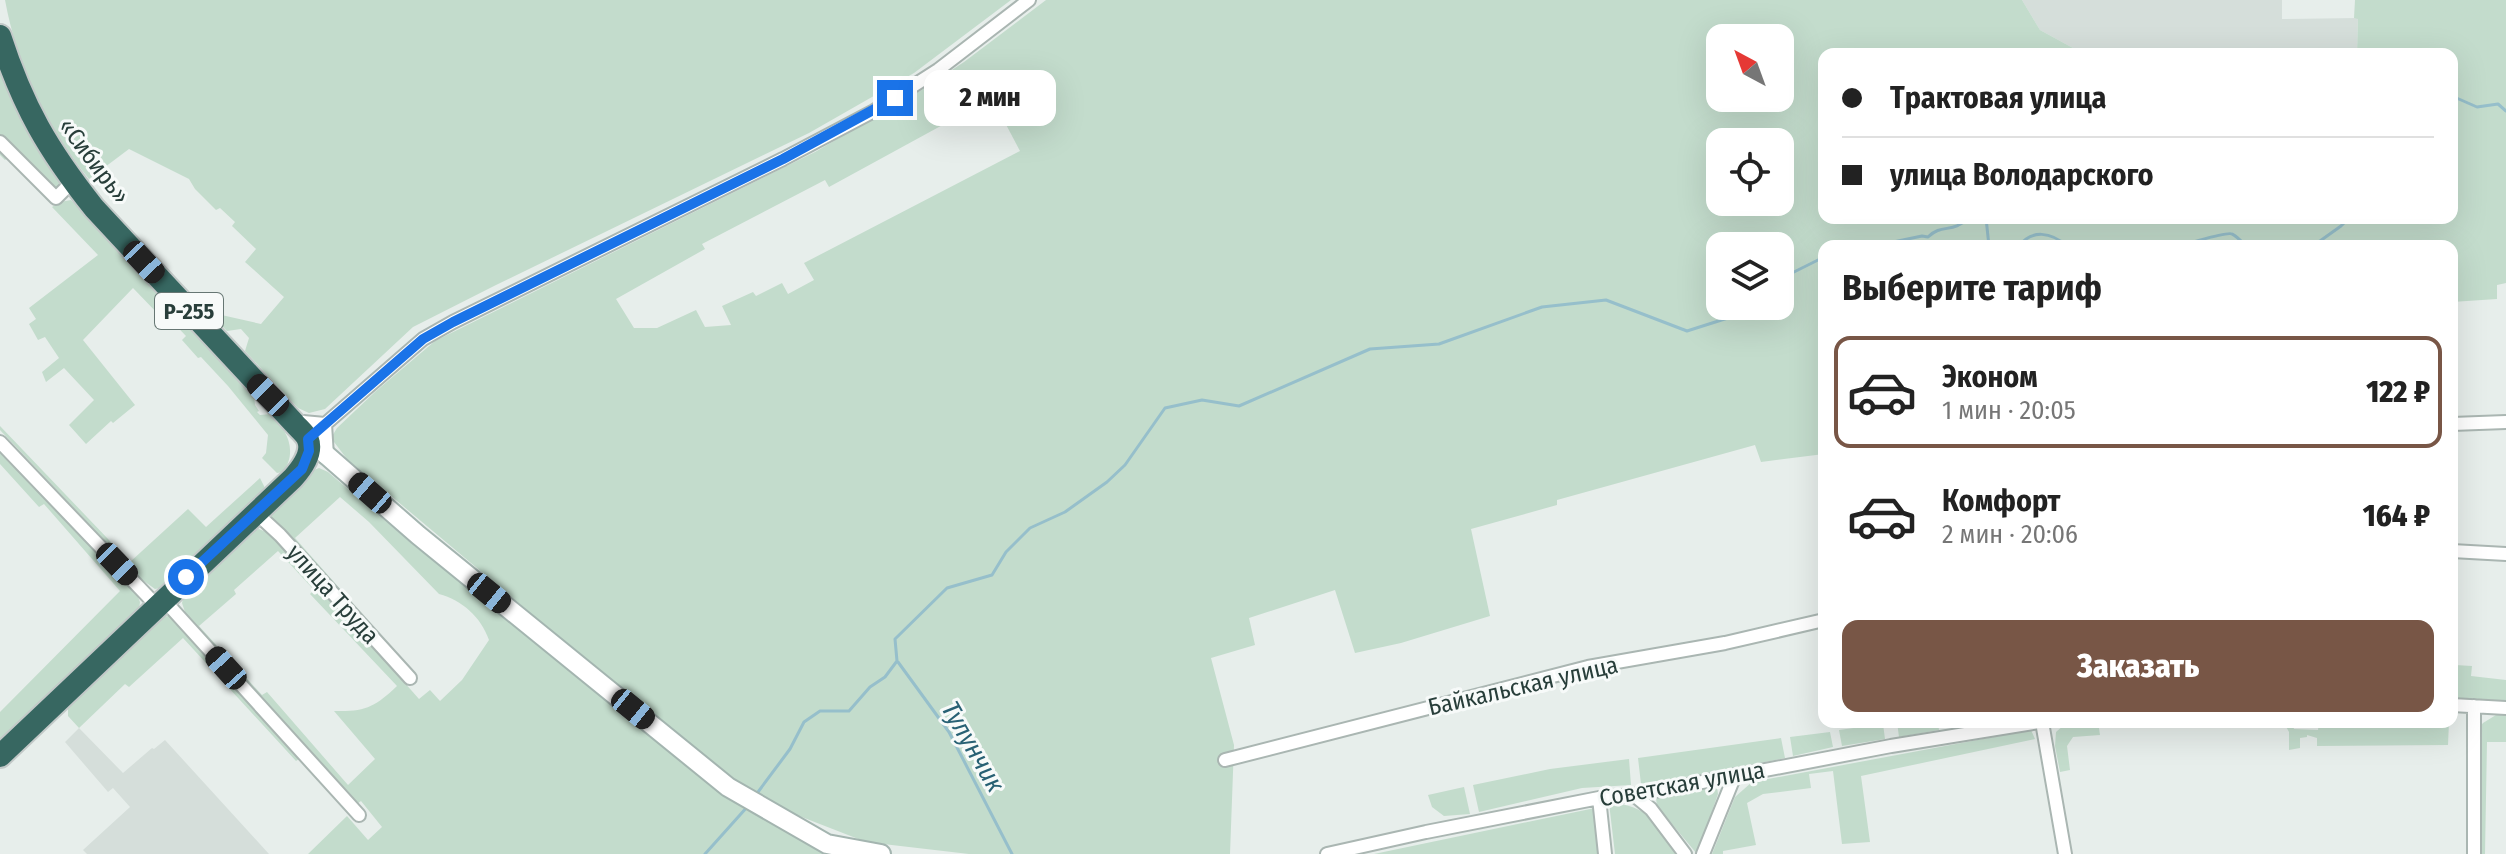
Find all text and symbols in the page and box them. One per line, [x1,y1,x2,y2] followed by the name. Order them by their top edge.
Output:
[1706,24,1794,112] north arrow
[1706,24,1794,320] map controls
[923,70,1055,126] callout: 2 мин
[877,80,913,116] route end
[1890,80,2106,116] text: Трактовая улица
[959,82,1021,113] text: 2 мин
[53,113,135,209] street label: «Сибирь»
[1706,128,1794,216] button: locate
[1890,157,2154,193] text: улица Володарского
[1706,232,1794,320] button: layers
[119,236,169,288] car
[1842,266,2102,310] text: Выберите тариф
[155,293,223,329] road number: Р-255
[1846,356,1918,428] icon: car
[1942,359,2038,395] text: Эконом
[243,370,293,420] car
[2366,374,2430,410] text: 122 ₽
[1942,395,2076,426] text: 1 мин · 20:05
[344,468,396,518] car
[1846,480,1918,552] icon: car
[1942,483,2060,519] text: Комфорт
[2363,498,2430,534] text: 164 ₽
[1942,519,2078,550] text: 2 мин · 20:06
[92,538,142,590] car
[281,539,385,649] street label: улица Труда
[168,559,204,595] route start
[463,569,515,617] car
[1842,620,2434,712] button: Заказать
[201,642,251,694] car
[1425,651,1621,721] street label: Байкальская улица
[607,685,659,733] car
[935,696,1012,798] water label: Тулунчик
[1597,756,1767,812] street label: Советская улица

